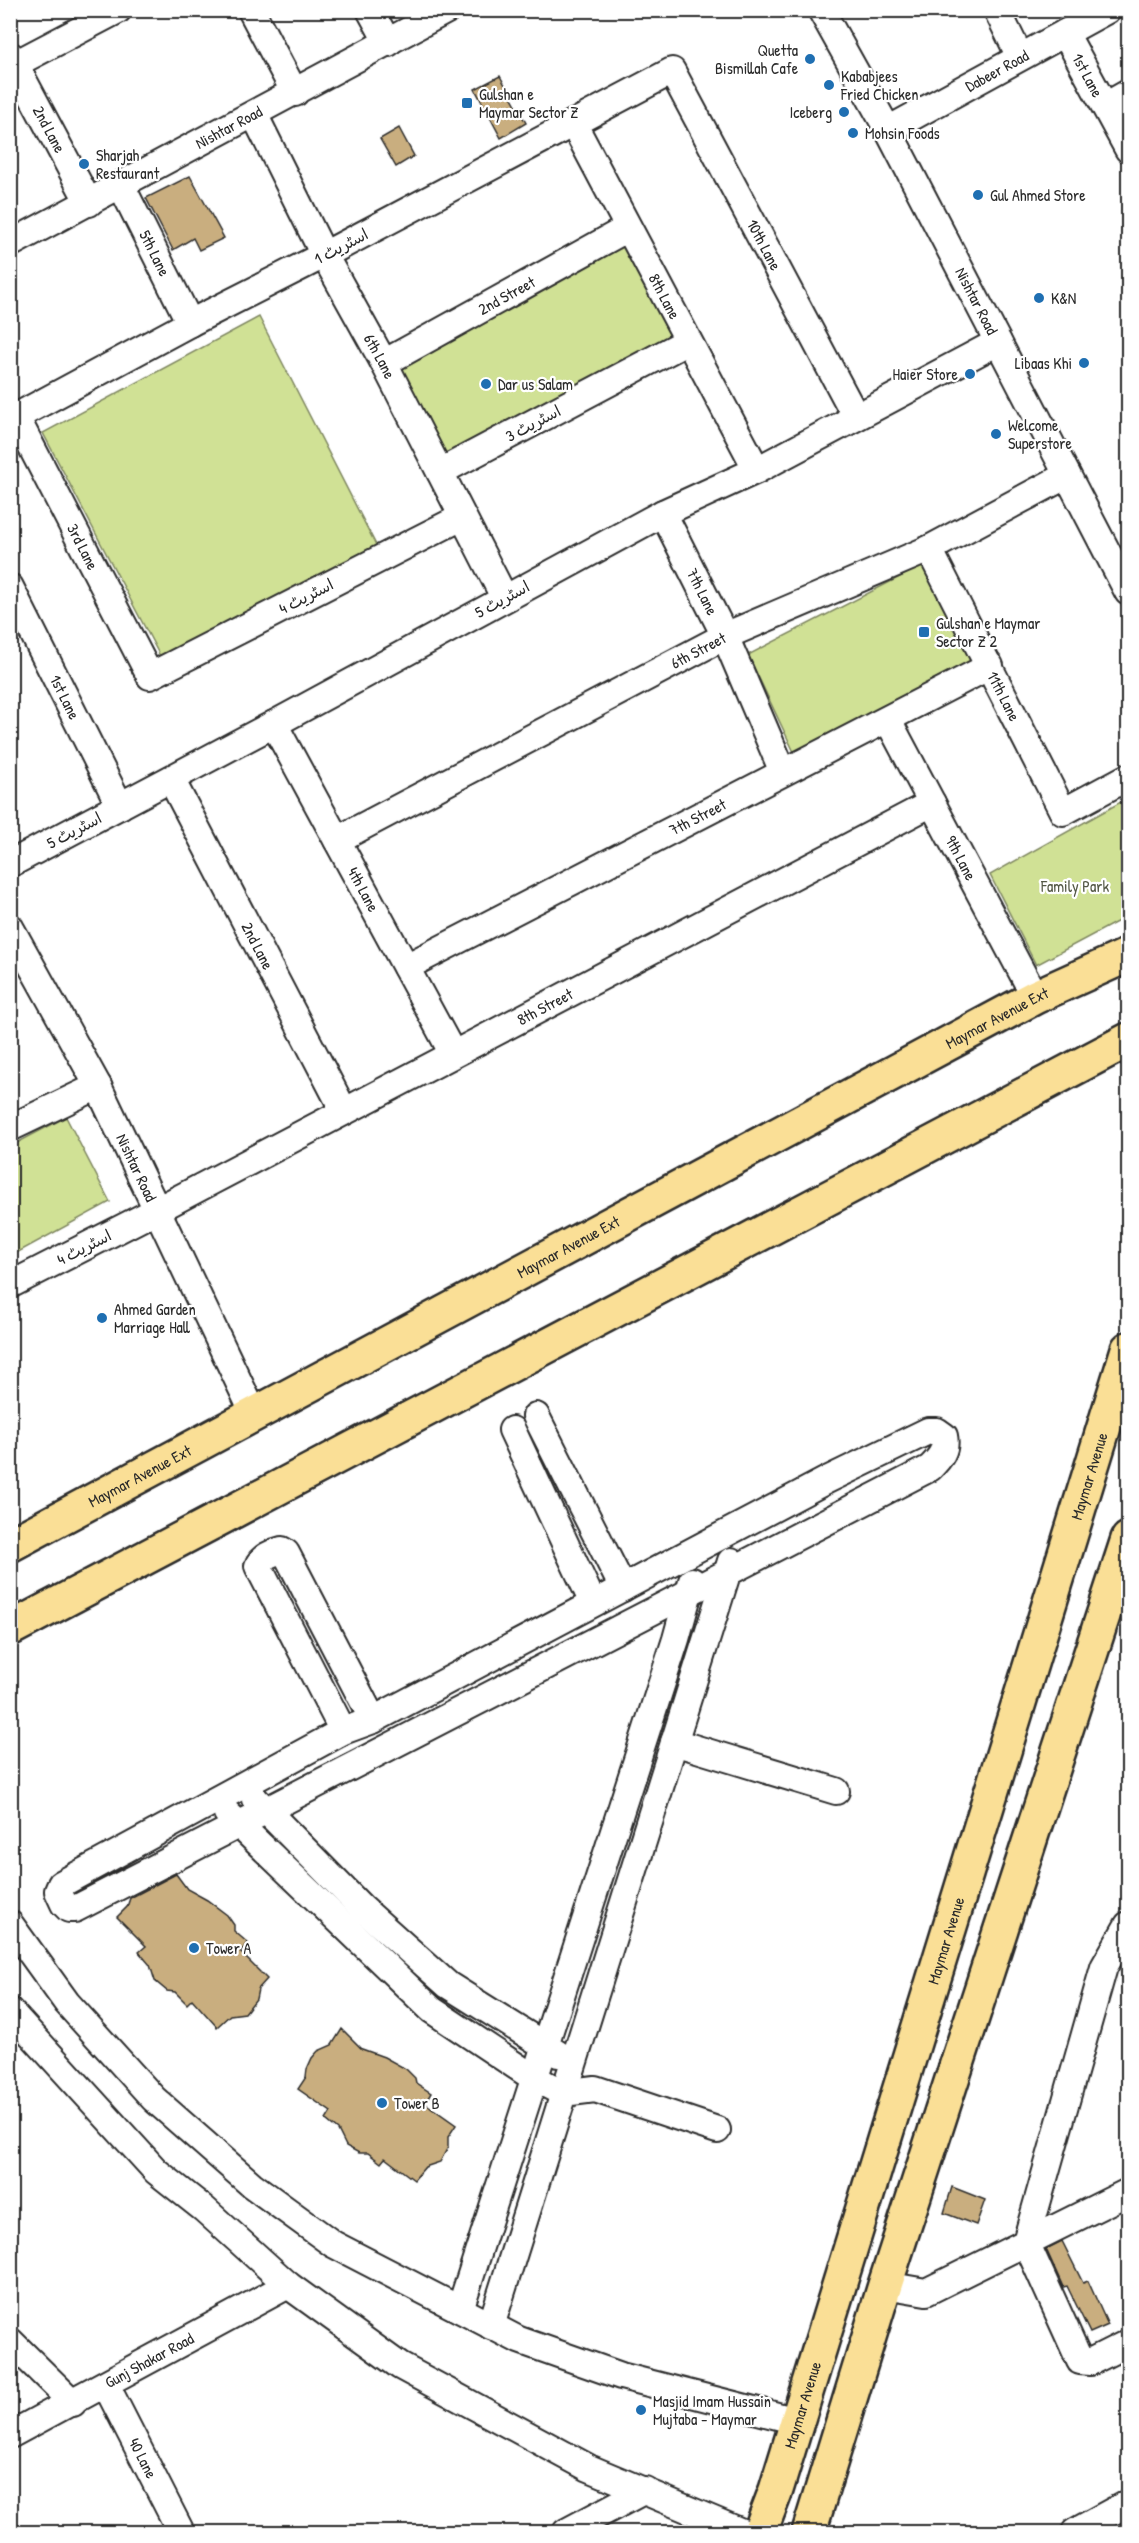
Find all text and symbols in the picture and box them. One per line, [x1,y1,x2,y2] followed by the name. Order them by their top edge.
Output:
[715,39,799,79] place label: Quetta Bismillah Cafe
[961,44,1032,97] street label: Dabeer Road
[1067,49,1109,102] street label: 1st Lane
[803,52,817,66] marker: Quetta Bismillah Cafe
[840,65,919,105] place label: Kababjees Fried Chicken
[822,78,836,92] marker: Kababjees Fried Chicken
[479,83,578,123] place label: Gulshan e Maymar Sector Z
[460,96,474,110] marker: Gulshan e Maymar Sector Z
[191,100,266,154] street label: Nishtar Road
[789,101,832,123] place label: Iceberg
[28,102,71,157] street label: 2nd Lane
[837,105,851,119] marker: Iceberg
[865,122,940,144] place label: Mohsin Foods
[846,126,860,140] marker: Mohsin Foods
[96,144,160,184] place label: Sharjah Restaurant
[77,157,91,171] marker: Sharjah Restaurant
[990,184,1086,206] place label: Gul Ahmed Store
[971,188,985,202] marker: Gul Ahmed Store
[742,215,787,274] street label: 10th Lane
[310,223,372,269] street label: اسٹریٹ 1
[134,226,176,280] street label: 5th Lane
[950,263,1003,338] street label: Nishtar Road
[644,269,686,323] street label: 8th Lane
[474,270,539,320] street label: 2nd Street
[1051,287,1076,309] place label: K&N
[1032,291,1046,305] marker: K&N
[359,330,401,383] street label: 6th Lane
[1015,352,1072,374] place label: Libaas Khi
[1077,356,1091,370] marker: Libaas Khi
[893,363,959,385] place label: Haier Store
[963,367,977,381] marker: Haier Store
[498,373,573,395] place label: Dar us Salam
[479,377,493,391] marker: Dar us Salam
[501,399,565,447] street label: اسٹریٹ 3
[1008,414,1072,454] place label: Welcome Superstore
[989,427,1003,441] marker: Welcome Superstore
[62,520,104,574] street label: 3rd Lane
[682,564,724,619] street label: 7th Lane
[275,573,337,619] street label: اسٹریٹ 4
[471,575,533,623] street label: اسٹریٹ 5
[936,612,1040,652] place label: Gulshan e Maymar Sector Z 2
[917,625,931,639] marker: Gulshan e Maymar Sector Z 2
[667,626,730,674] street label: 6th Street
[982,667,1026,725] street label: 11th Lane
[45,671,86,723] street label: 1st Lane
[665,793,730,841] street label: 7th Street
[43,806,105,854] street label: اسٹریٹ 5
[940,832,982,885] street label: 9th Lane
[343,863,385,916] street label: 4th Lane
[1040,875,1109,897] park label: Family Park
[236,918,280,974] street label: 2nd Lane
[942,981,1052,1054] street label: Maymar Avenue Ext
[513,982,577,1030] street label: 8th Street
[111,1130,162,1205] street label: Nishtar Road
[513,1210,624,1283] street label: Maymar Avenue Ext
[53,1224,115,1270] street label: اسٹریٹ 4
[114,1298,196,1338] place label: Ahmed Garden Marriage Hall
[95,1311,109,1325] marker: Ahmed Garden Marriage Hall
[1065,1429,1113,1522] street label: Maymar Avenue
[84,1439,195,1512] street label: Maymar Avenue Ext
[922,1894,970,1987] street label: Maymar Avenue
[206,1937,252,1959] place label: Tower A
[187,1941,201,1955] marker: Tower A
[394,2092,440,2114] place label: Tower B
[375,2096,389,2110] marker: Tower B
[101,2327,197,2393] street label: Gunj Shakar Road
[778,2358,826,2451] street label: Maymar Avenue
[653,2390,771,2430] place label: Masjid Imam Hussain Mujtaba - Maymar
[634,2403,648,2417] marker: Masjid Imam Hussain Mujtaba - Maymar
[124,2434,163,2483] street label: 40 Lane

